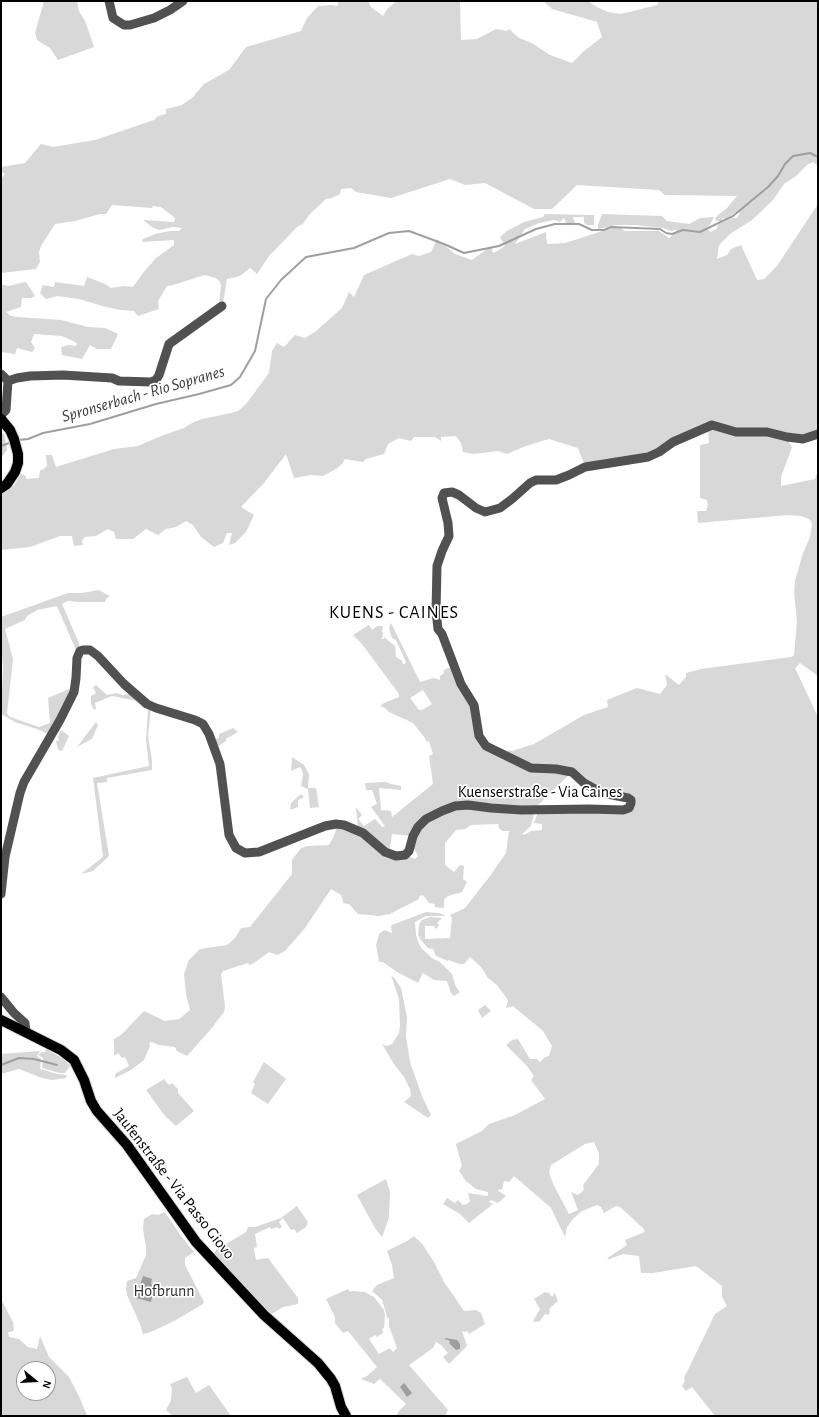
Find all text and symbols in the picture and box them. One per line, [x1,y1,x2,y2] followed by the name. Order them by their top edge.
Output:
[59,361,227,427] water label: Spronserbach - Rio Sopranes
[329,602,459,624] district label: KUENS - CAINES
[458,782,622,802] street label: Kuenserstraße - Via Caines
[109,1105,239,1263] street label: Jaufenstraße - Via Passo Giovo
[134,1281,194,1301] park label: Hofbrunn
[16,1361,56,1401] north arrow
[41,1379,53,1390] text: N

